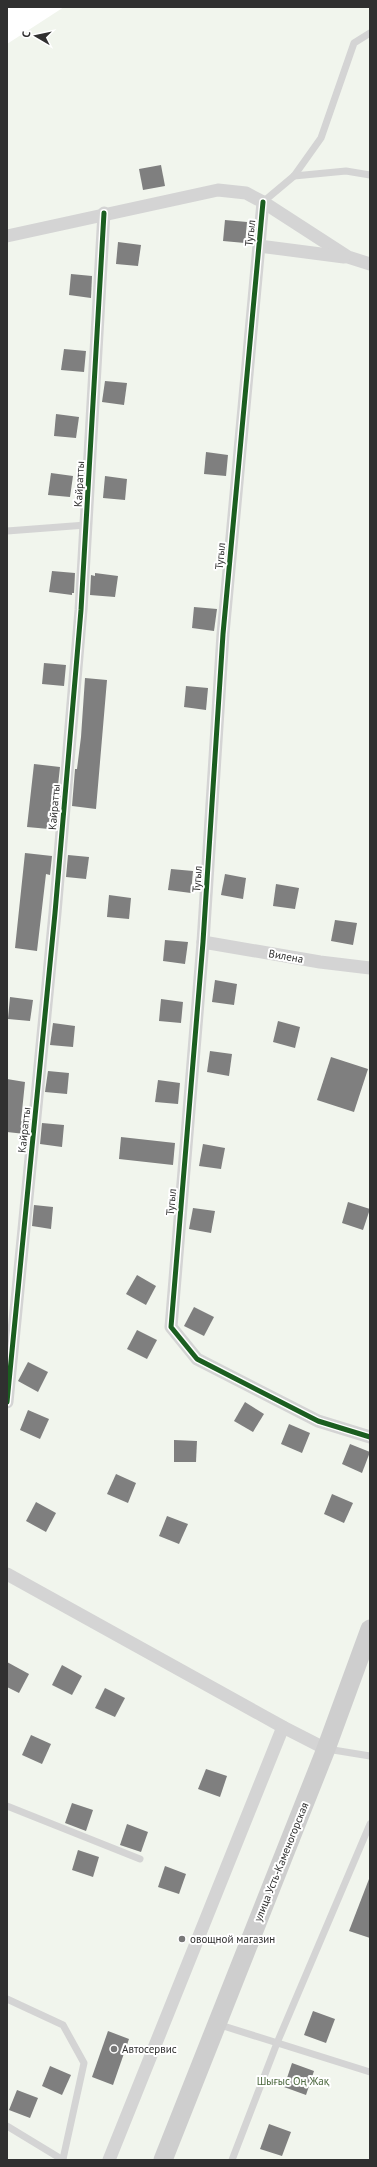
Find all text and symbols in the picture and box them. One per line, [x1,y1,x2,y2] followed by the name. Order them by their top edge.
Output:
[16,16,56,56] north arrow
[19,30,34,39] text: С
[242,219,258,247] street label: Тугыл
[71,461,87,507] street label: Кайратты
[212,542,228,570] street label: Тугыл
[45,783,63,831] street label: Кайратты
[189,865,205,893] street label: Тугыл
[268,946,304,966] street label: Вилена
[15,1106,33,1154] street label: Кайратты
[163,1188,179,1216] street label: Тугыл
[251,1800,311,1924] street label: улица Усть-Каменогорская
[190,1932,275,1946] place label: овощной магазин
[177,1934,187,1944] marker: овощной магазин
[122,2042,177,2056] place label: Автосервис
[109,2044,119,2054] marker: Автосервис
[257,2074,330,2088] park label: Шығыс Оң Жақ

